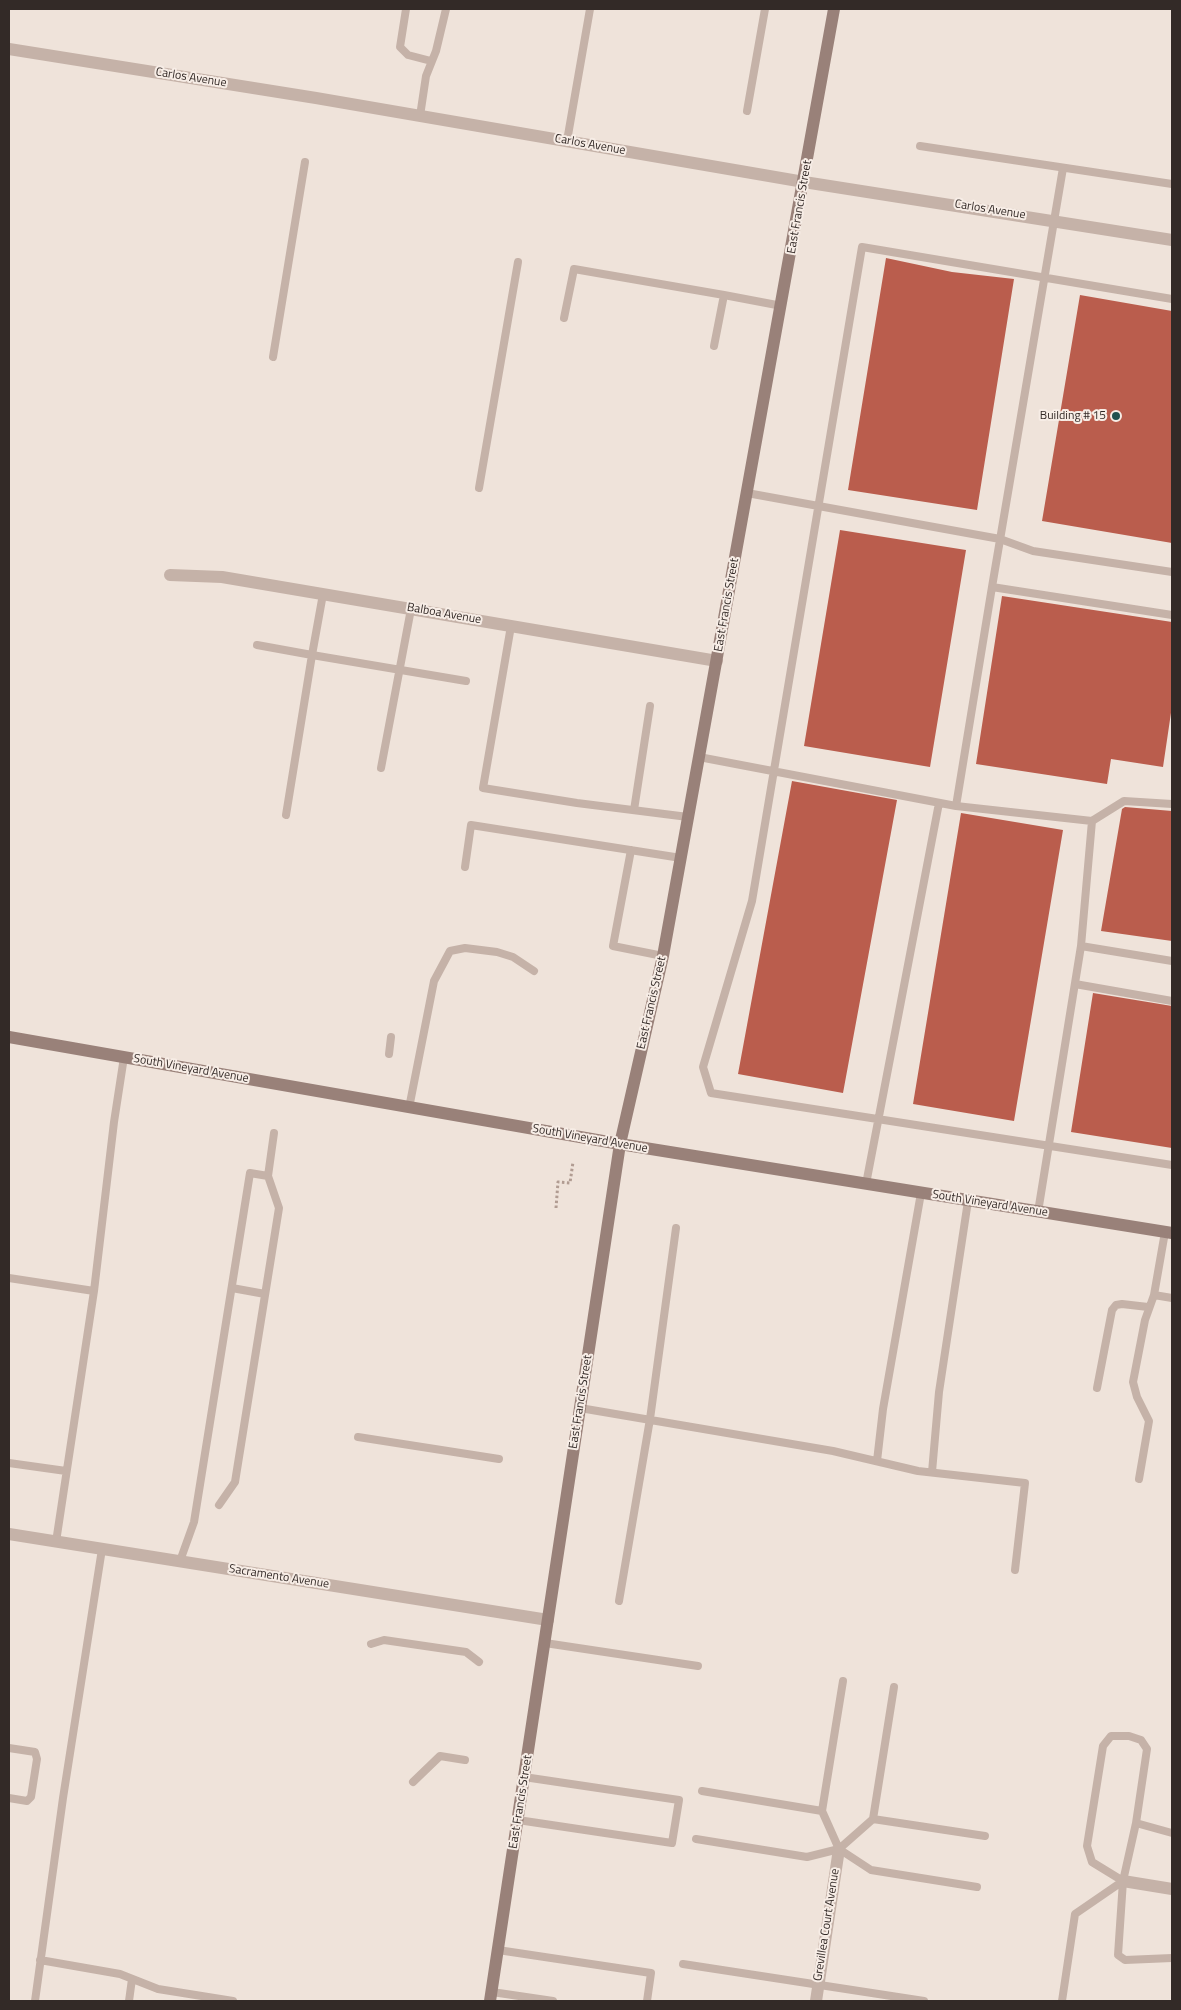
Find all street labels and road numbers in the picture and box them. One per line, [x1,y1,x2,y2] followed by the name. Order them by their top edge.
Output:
[155,65,227,91] street label: Carlos Avenue
[554,132,626,158] street label: Carlos Avenue
[785,159,815,255] street label: East Francis Street
[954,197,1026,223] street label: Carlos Avenue
[712,557,742,653] street label: East Francis Street
[406,600,482,628] street label: Balboa Avenue
[634,955,670,1051] street label: East Francis Street
[132,1052,250,1086] street label: South Vineyard Avenue
[531,1122,649,1156] street label: South Vineyard Avenue
[931,1188,1049,1220] street label: South Vineyard Avenue
[566,1354,596,1450] street label: East Francis Street
[228,1562,330,1592] street label: Sacramento Avenue
[506,1754,536,1850] street label: East Francis Street
[811,1868,843,1982] street label: Grevillea Court Avenue

